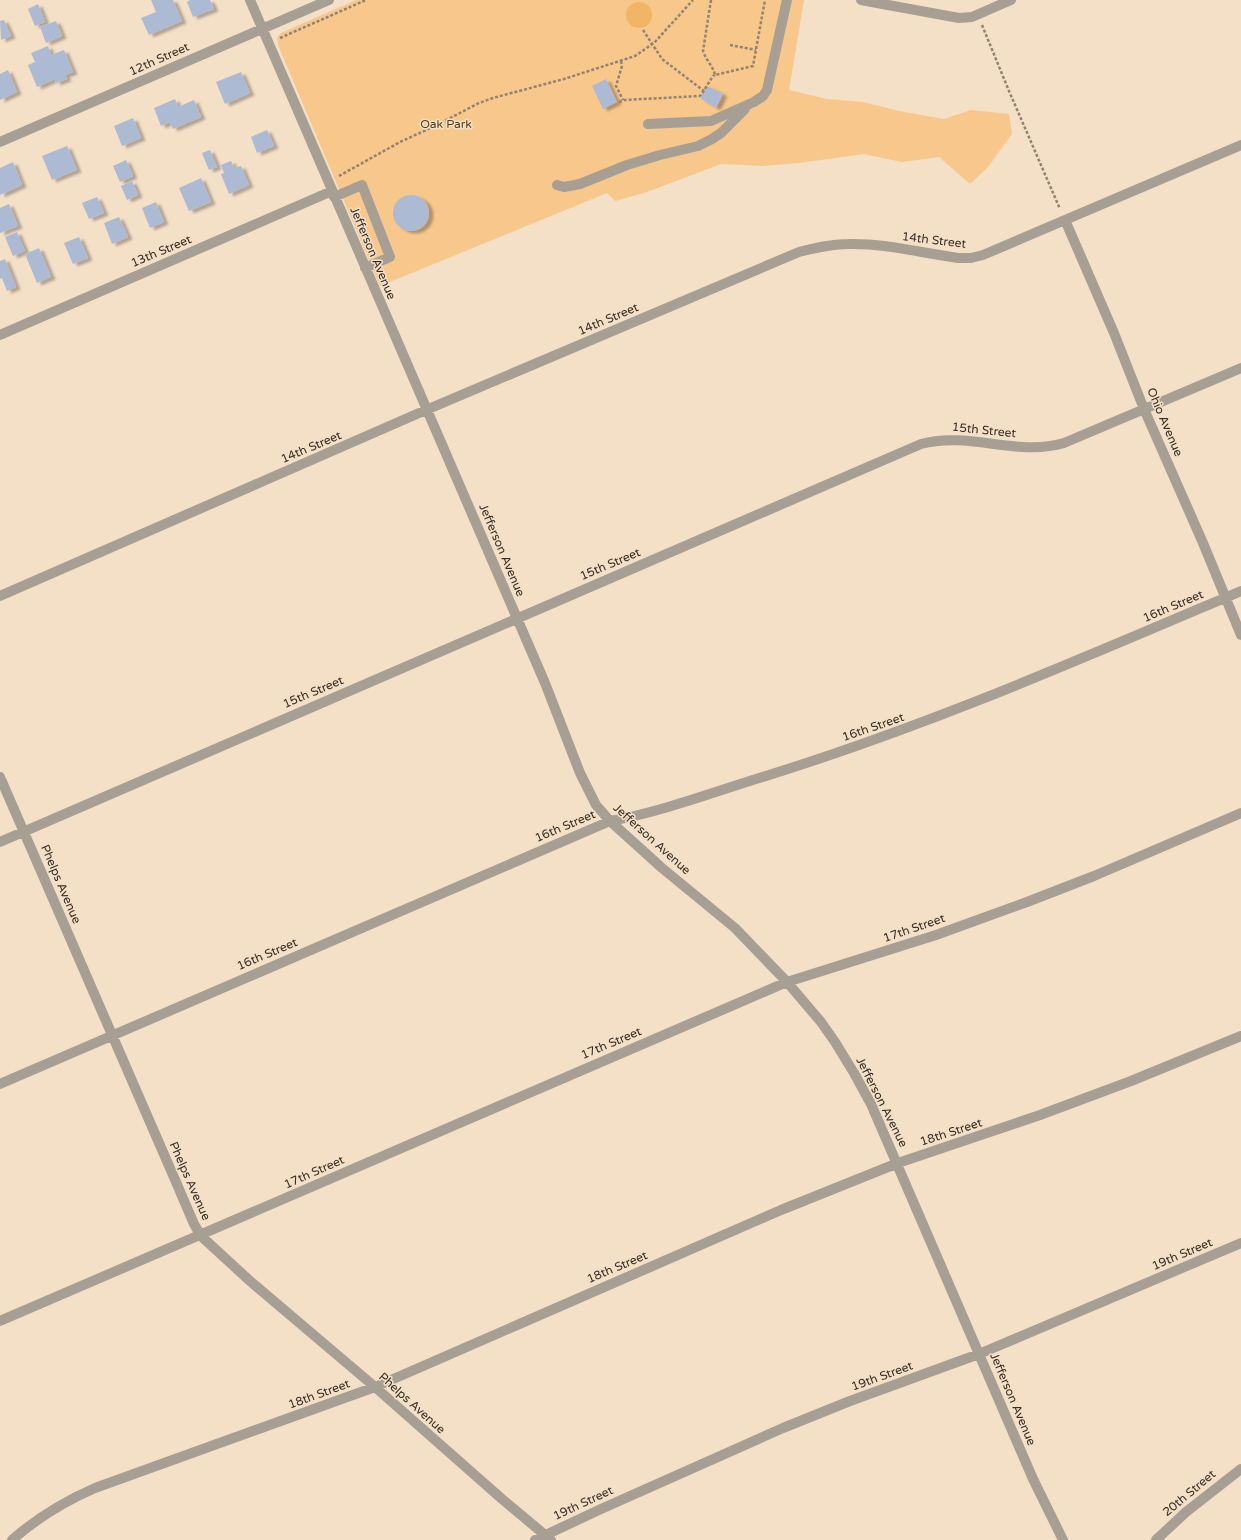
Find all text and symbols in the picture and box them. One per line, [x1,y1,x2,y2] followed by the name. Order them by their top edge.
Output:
[127,39,192,78] street label: 12th Street
[420,117,472,131] park label: Oak Park
[347,205,399,302] street label: Jefferson Avenue
[901,229,967,251] street label: 14th Street
[129,232,194,270] street label: 13th Street
[576,300,641,338] street label: 14th Street
[1144,386,1186,459] street label: Ohio Avenue
[951,420,1017,440] street label: 15th Street
[279,428,344,466] street label: 14th Street
[476,502,528,599] street label: Jefferson Avenue
[578,545,643,583] street label: 15th Street
[1141,587,1206,625] street label: 16th Street
[281,673,346,711] street label: 15th Street
[840,710,906,744] street label: 16th Street
[610,801,694,878] street label: Jefferson Avenue
[533,807,598,845] street label: 16th Street
[38,842,84,926] street label: Phelps Avenue
[881,911,947,945] street label: 17th Street
[235,935,300,973] street label: 16th Street
[579,1024,644,1062] street label: 17th Street
[853,1055,911,1150] street label: Jefferson Avenue
[918,1115,984,1149] street label: 18th Street
[166,1140,214,1223] street label: Phelps Avenue
[282,1152,347,1191] street label: 17th Street
[1150,1235,1215,1273] street label: 19th Street
[585,1248,650,1286] street label: 18th Street
[987,1351,1039,1448] street label: Jefferson Avenue
[849,1358,915,1394] street label: 19th Street
[376,1370,448,1437] street label: Phelps Avenue
[286,1376,352,1412] street label: 18th Street
[1160,1467,1218,1519] street label: 20th Street
[551,1483,616,1523] street label: 19th Street

